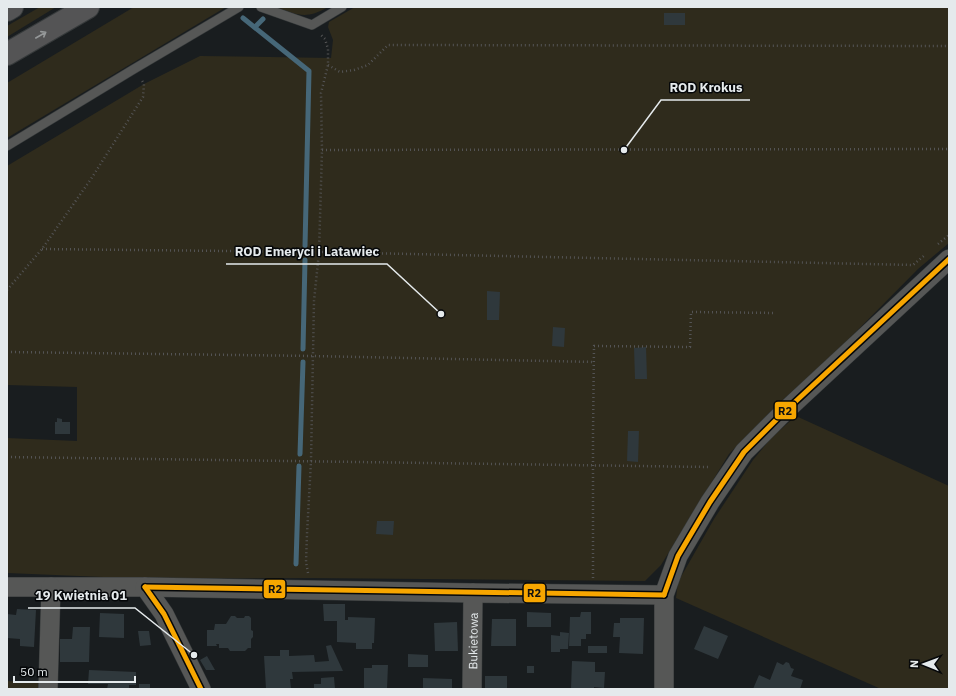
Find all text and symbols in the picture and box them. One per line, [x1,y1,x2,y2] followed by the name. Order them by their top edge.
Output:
[35,30,47,38] one-way arrow
[661,75,750,100] callout: ROD Krokus
[669,79,743,96] text: ROD Krokus
[226,239,387,264] callout: ROD Emeryci i Latawiec
[235,243,380,260] text: ROD Emeryci i Latawiec
[774,401,797,420] line badge: R2
[778,404,792,418] text: R2
[263,579,286,599] line badge: R2
[268,582,282,596] text: R2
[28,583,135,608] callout: 19 Kwietnia 01
[523,583,546,603] line badge: R2
[527,586,541,600] text: R2
[35,587,127,604] text: 19 Kwietnia 01
[465,612,480,670] street label: Bukietowa
[904,644,944,684] north arrow
[14,658,135,684] scale bar
[907,660,921,668] text: N
[20,664,48,679] text: 50 m

